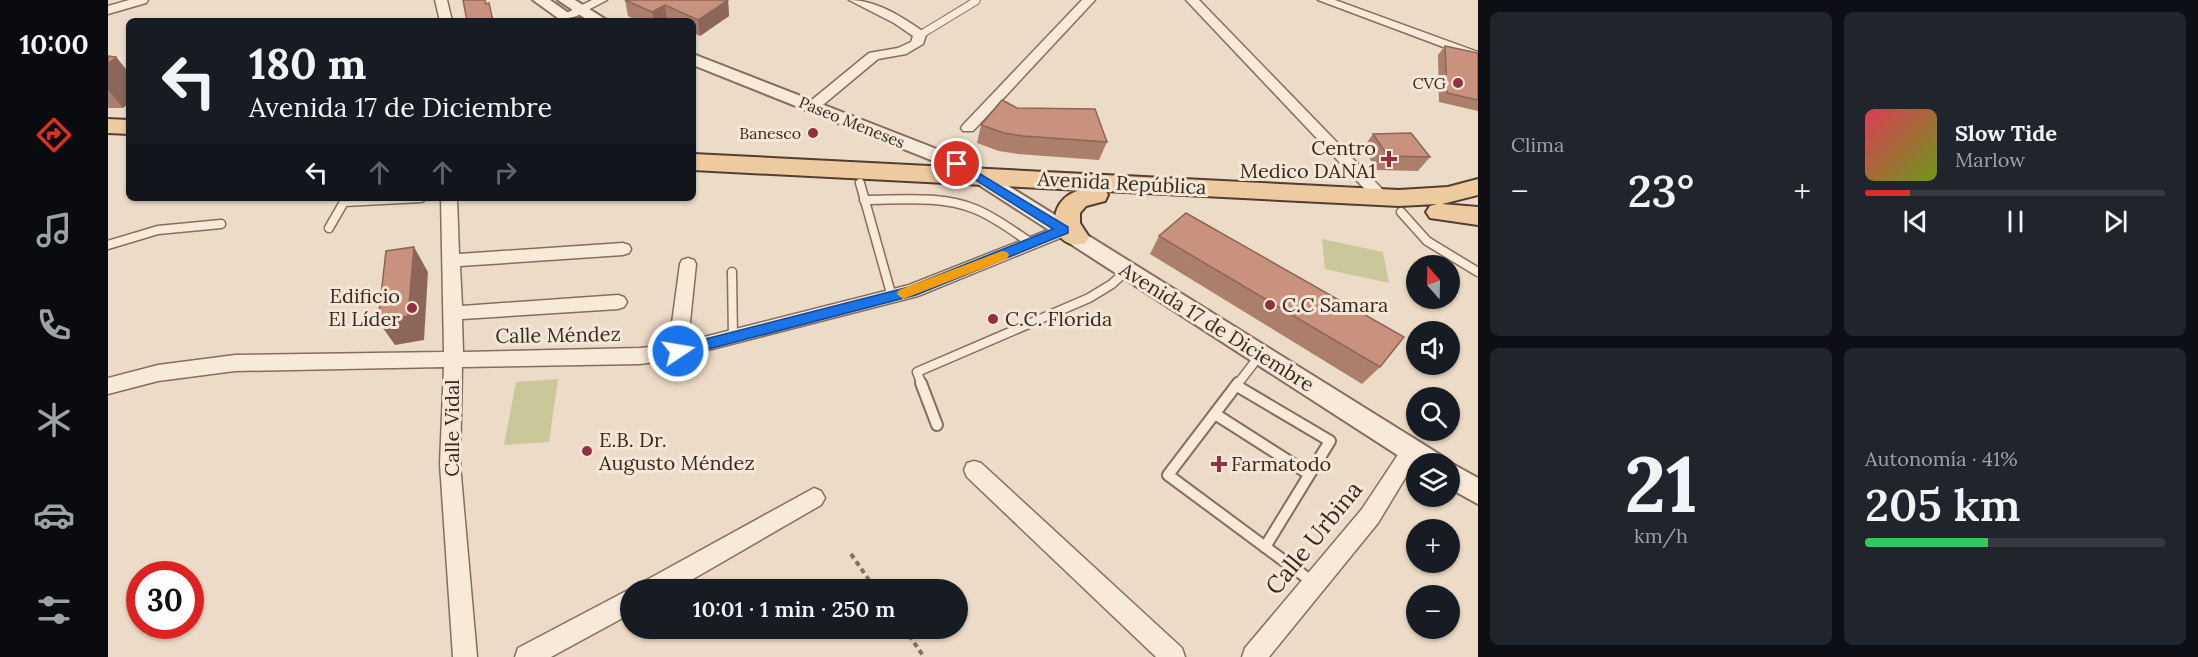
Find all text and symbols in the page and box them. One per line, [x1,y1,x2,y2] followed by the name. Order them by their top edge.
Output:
[19,27,89,61] text: 10:00
[249,37,366,91] text: 180 m
[150,42,228,120] icon: left
[1412,73,1446,93] place label: CVG
[1451,76,1465,90] marker: CVG
[249,90,552,124] text: Avenida 17 de Diciembre
[796,92,908,152] street label: Paseo Meneses
[33,114,75,156] icon: directions
[1955,119,2057,147] text: Slow Tide
[739,123,801,143] place label: Banesco
[806,126,820,140] marker: Banesco
[1511,132,1564,157] text: Clima
[1240,135,1376,183] place label: Centro Medico DANA1
[931,138,982,189] pin
[940,147,973,180] icon: arrive
[1955,147,2025,172] text: Marlow
[1380,150,1398,168] marker: Centro Medico DANA1
[300,156,333,189] icon: left
[363,156,396,189] icon: ahead
[426,156,459,189] icon: ahead
[489,156,522,189] icon: right
[1628,162,1694,219] text: 23°
[1036,166,1207,199] street label: Avenida República
[1511,170,1529,212] text: −
[1793,170,1811,212] text: +
[1899,205,1932,238] icon: previous
[1999,205,2032,238] icon: pause
[2099,205,2132,238] icon: next
[33,209,75,251] icon: music
[1406,255,1460,309] north arrow
[1406,255,1460,639] map controls
[1115,256,1319,397] street label: Avenida 17 de Diciembre
[328,283,400,331] place label: Edificio El Líder
[1282,292,1388,317] place label: C.C Samara
[1263,298,1277,312] marker: C.C Samara
[405,301,419,315] marker: Edificio El Líder
[33,304,75,346] icon: phone
[1005,306,1112,331] place label: C.C. Florida
[986,312,1000,326] marker: C.C. Florida
[646,319,710,383] position arrow
[495,321,621,348] street label: Calle Méndez
[1406,321,1460,375] button: sound
[439,379,464,477] street label: Calle Vidal
[1406,387,1460,441] button: search
[33,399,75,441] icon: climate
[598,427,755,475] place label: E.B. Dr. Augusto Méndez
[1624,434,1698,533] text: 21
[580,444,594,458] marker: E.B. Dr. Augusto Méndez
[1865,446,2018,471] text: Autonomía · 41%
[1231,451,1331,476] place label: Farmatodo
[1406,453,1460,507] button: layers
[1212,457,1226,471] marker: Farmatodo
[1258,474,1369,601] street label: Calle Urbina
[1865,476,2021,533] text: 205 km
[33,494,75,536] icon: car
[1406,519,1460,573] button: +
[1634,523,1688,548] text: km/h
[126,561,204,639] speed limit sign: 30
[1406,585,1460,639] button: −
[33,589,75,631] icon: filters
[693,595,895,623] text: 10:01 · 1 min · 250 m

